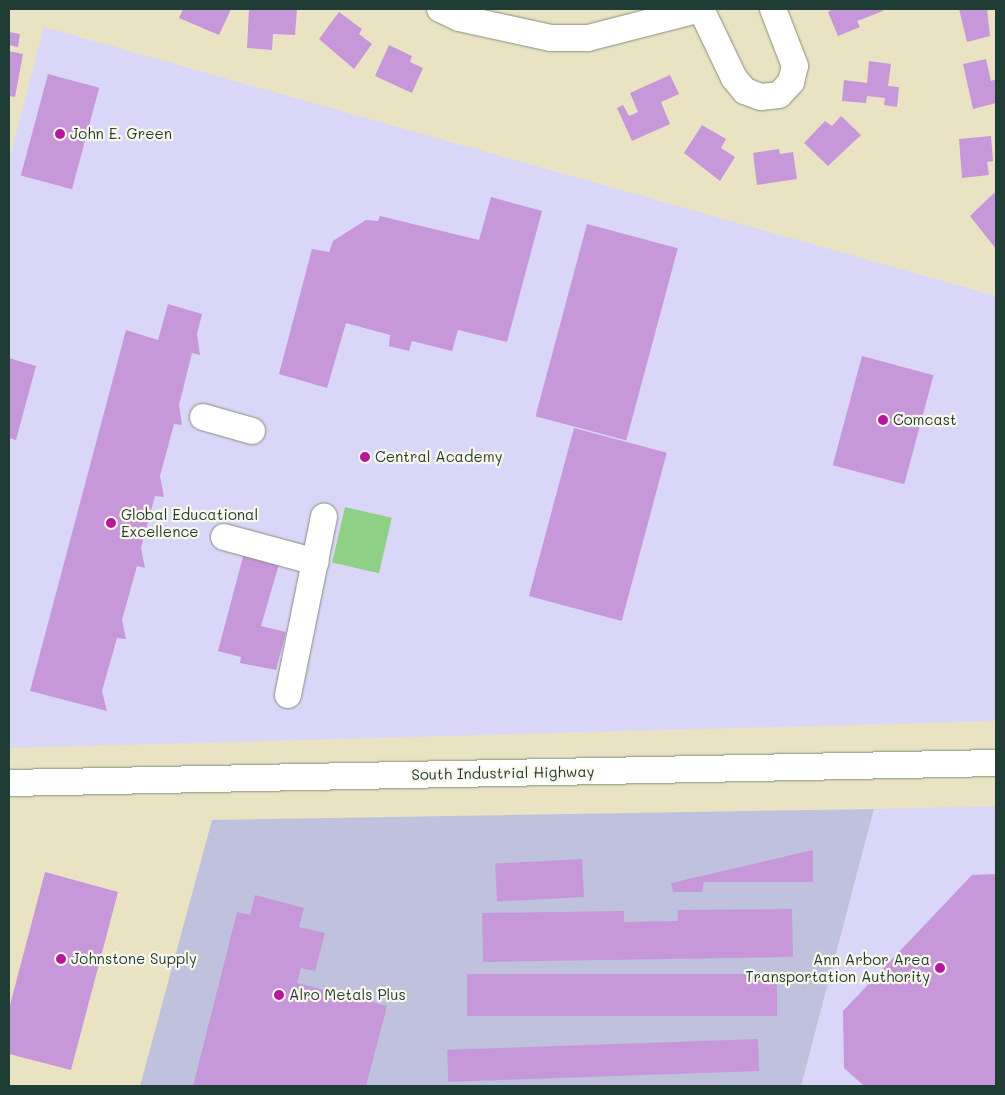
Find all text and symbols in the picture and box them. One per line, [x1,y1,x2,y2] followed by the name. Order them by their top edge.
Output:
[70,125,172,143] place label: John E. Green
[54,128,66,140] marker: John E. Green
[893,411,957,429] place label: Comcast
[877,414,889,426] marker: Comcast
[375,448,502,466] place label: Central Academy
[359,451,371,463] marker: Central Academy
[121,505,258,540] place label: Global Educational Excellence
[105,517,117,529] marker: Global Educational Excellence
[411,762,595,784] street label: South Industrial Highway
[71,950,197,968] place label: Johnstone Supply
[745,950,930,985] place label: Ann Arbor Area Transportation Authority
[55,953,67,965] marker: Johnstone Supply
[934,962,946,974] marker: Ann Arbor Area Transportation Authority
[289,986,406,1004] place label: Alro Metals Plus
[273,989,285,1001] marker: Alro Metals Plus

